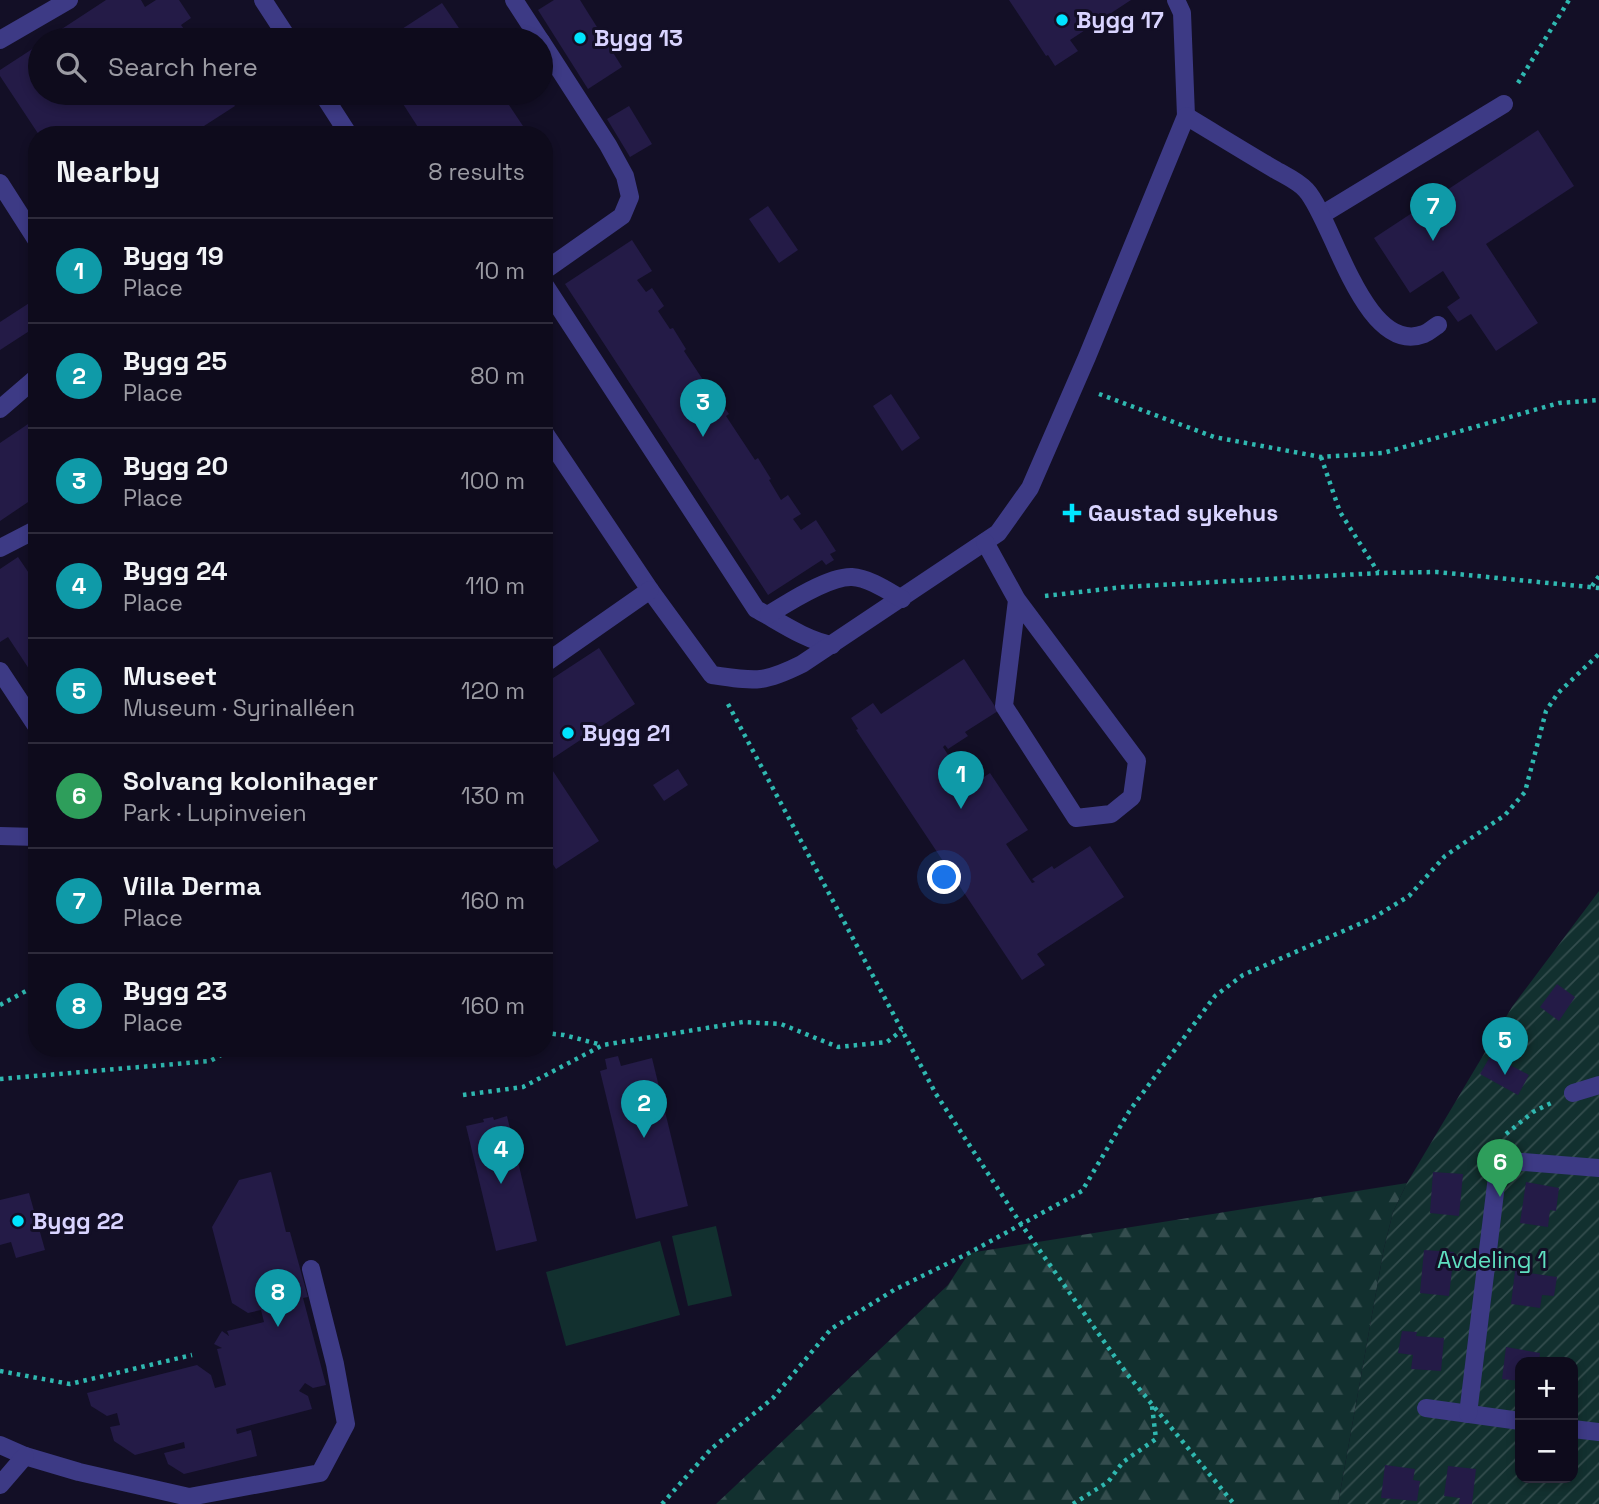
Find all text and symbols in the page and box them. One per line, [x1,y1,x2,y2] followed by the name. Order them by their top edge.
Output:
[1076,5,1164,35] place label: Bygg 17
[1054,12,1070,28] marker: Bygg 17
[594,23,683,53] place label: Bygg 13
[28,28,553,105] search box
[572,30,588,46] marker: Bygg 13
[52,48,90,86] icon: search
[108,50,258,84] text: Search here
[56,152,160,191] text: Nearby
[428,157,525,187] text: 8 results
[1410,183,1456,241] pin: 7
[123,239,224,273] text: Bygg 19
[74,256,84,286] text: 1
[475,256,525,286] text: 10 m
[123,273,183,303] text: Place
[123,344,227,378] text: Bygg 25
[72,361,86,391] text: 2
[470,361,525,391] text: 80 m
[123,378,183,408] text: Place
[680,379,726,437] pin: 3
[123,449,228,483] text: Bygg 20
[72,466,86,496] text: 3
[460,466,525,496] text: 100 m
[123,483,183,513] text: Place
[1088,498,1278,528] place label: Gaustad sykehus
[1062,503,1082,523] marker: Gaustad sykehus
[123,554,228,588] text: Bygg 24
[72,571,86,601] text: 4
[465,571,525,601] text: 110 m
[123,588,183,618] text: Place
[123,659,217,693] text: Museet
[72,676,86,706] text: 5
[461,676,525,706] text: 120 m
[123,693,355,723] text: Museum · Syrinalléen
[582,718,671,748] place label: Bygg 21
[560,725,576,741] marker: Bygg 21
[938,751,984,809] pin: 1
[123,764,378,798] text: Solvang kolonihager
[72,781,86,811] text: 6
[461,781,525,811] text: 130 m
[123,798,307,828] text: Park · Lupinveien
[927,860,961,894] your location
[123,869,261,903] text: Villa Derma
[73,886,85,916] text: 7
[461,886,525,916] text: 160 m
[123,903,183,933] text: Place
[123,974,227,1008] text: Bygg 23
[72,991,86,1021] text: 8
[461,991,525,1021] text: 160 m
[123,1008,183,1038] text: Place
[1482,1017,1528,1075] pin: 5
[621,1080,667,1138] pin: 2
[478,1126,524,1184] pin: 4
[1477,1139,1523,1197] pin: 6
[32,1206,124,1236] place label: Bygg 22
[10,1213,26,1229] marker: Bygg 22
[1437,1245,1547,1275] park label: Avdeling 1
[255,1269,301,1327] pin: 8
[1515,1357,1578,1483] map controls
[1515,1357,1578,1420] button: +
[1515,1420,1578,1483] button: −

